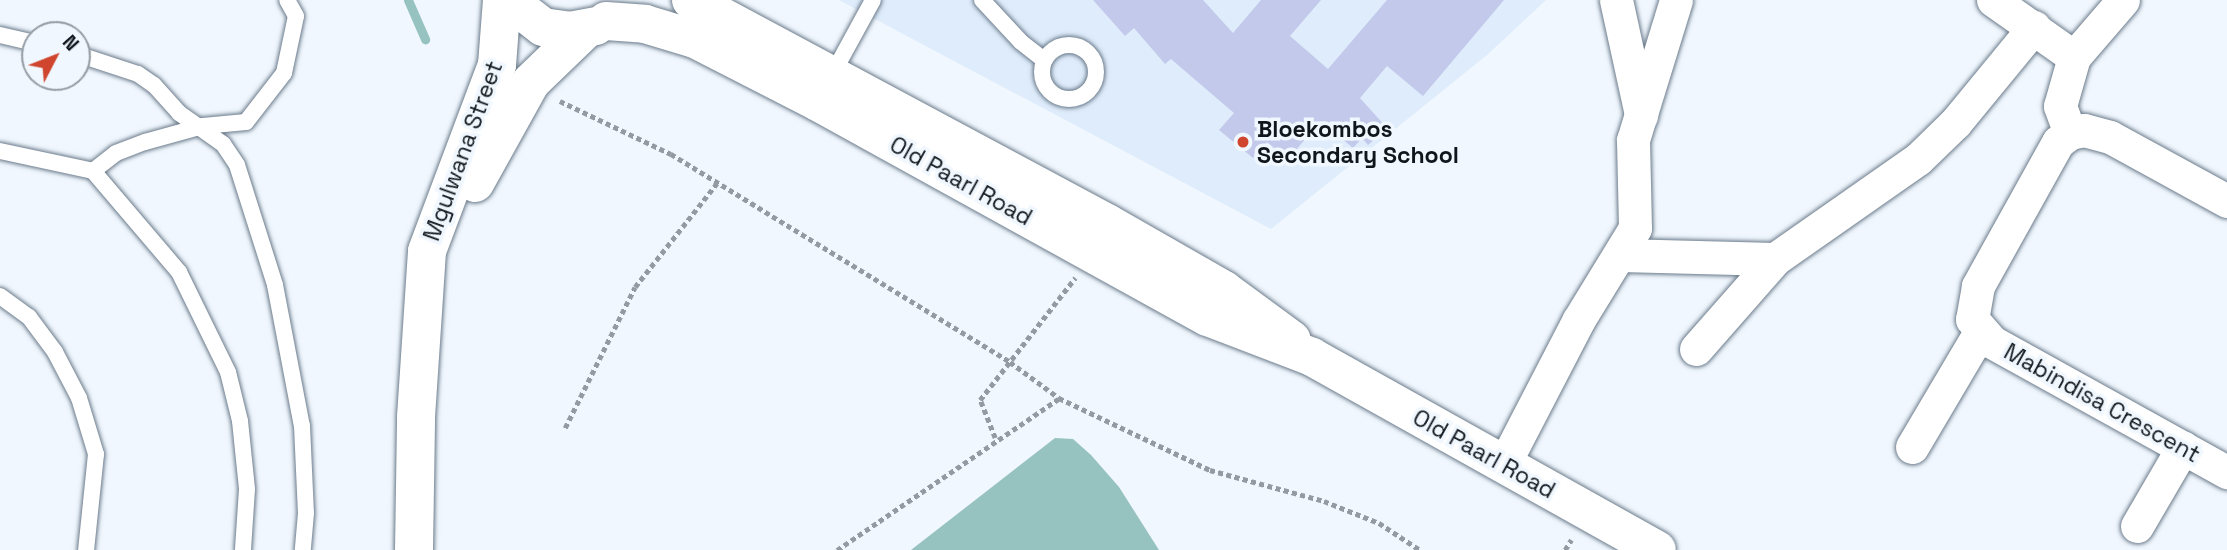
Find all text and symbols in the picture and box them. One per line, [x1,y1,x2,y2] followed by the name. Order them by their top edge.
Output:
[21,21,91,91] north arrow
[57,30,84,56] text: N
[418,57,508,245] street label: Mgulwana Street
[1257,115,1459,169] place label: Bloekombos Secondary School
[885,131,1037,231] street label: Old Paarl Road
[1235,134,1251,150] marker: Bloekombos Secondary School
[1999,338,2205,468] street label: Mabindisa Crescent
[1408,404,1560,504] street label: Old Paarl Road

